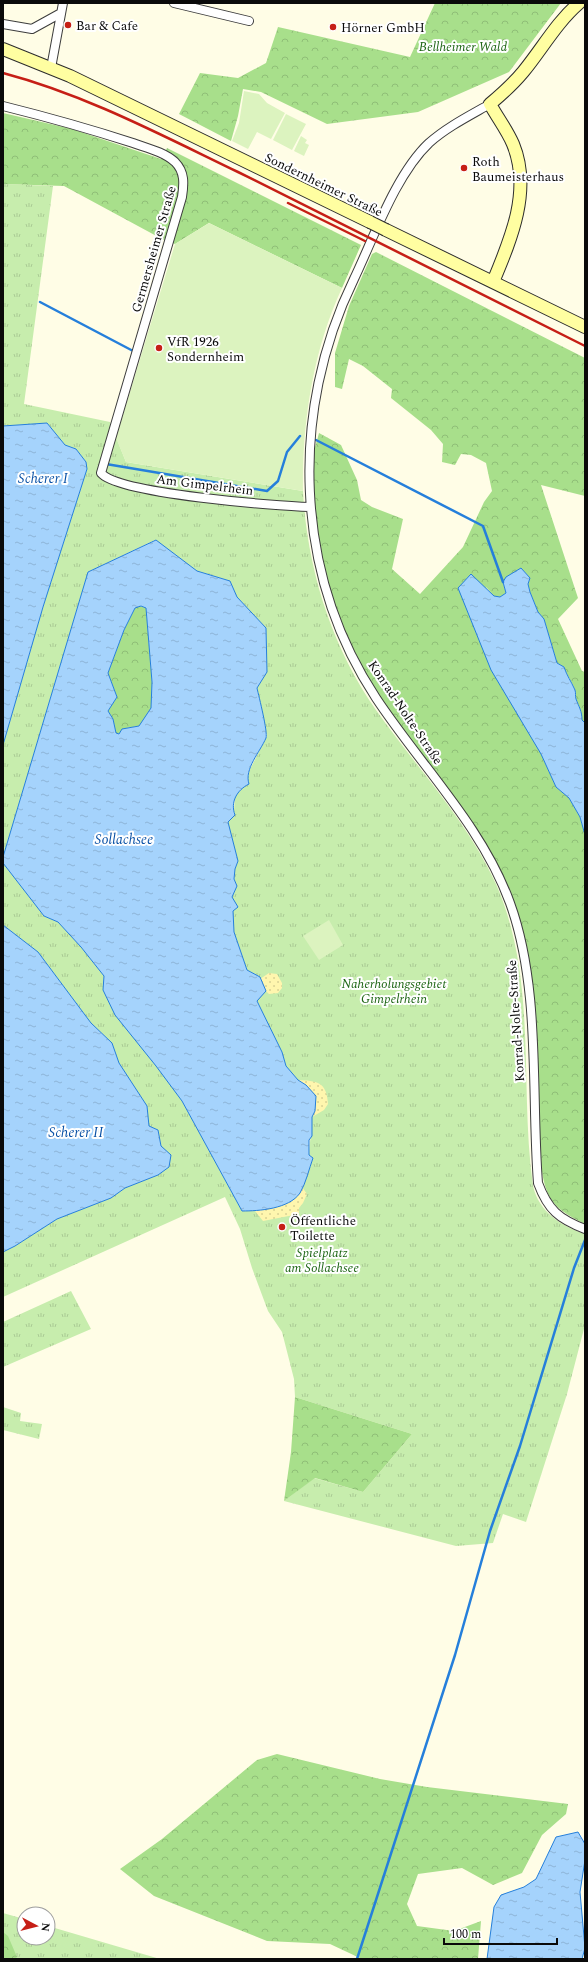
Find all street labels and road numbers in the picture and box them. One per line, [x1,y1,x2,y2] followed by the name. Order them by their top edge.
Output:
[261,148,386,222] street label: Sondernheimer Straße
[126,184,182,315] street label: Germersheimer Straße
[155,469,255,501] street label: Am Gimpelrhein
[363,656,448,769] street label: Konrad-Nolte-Straße
[502,959,530,1083] street label: Konrad-Nolte-Straße

